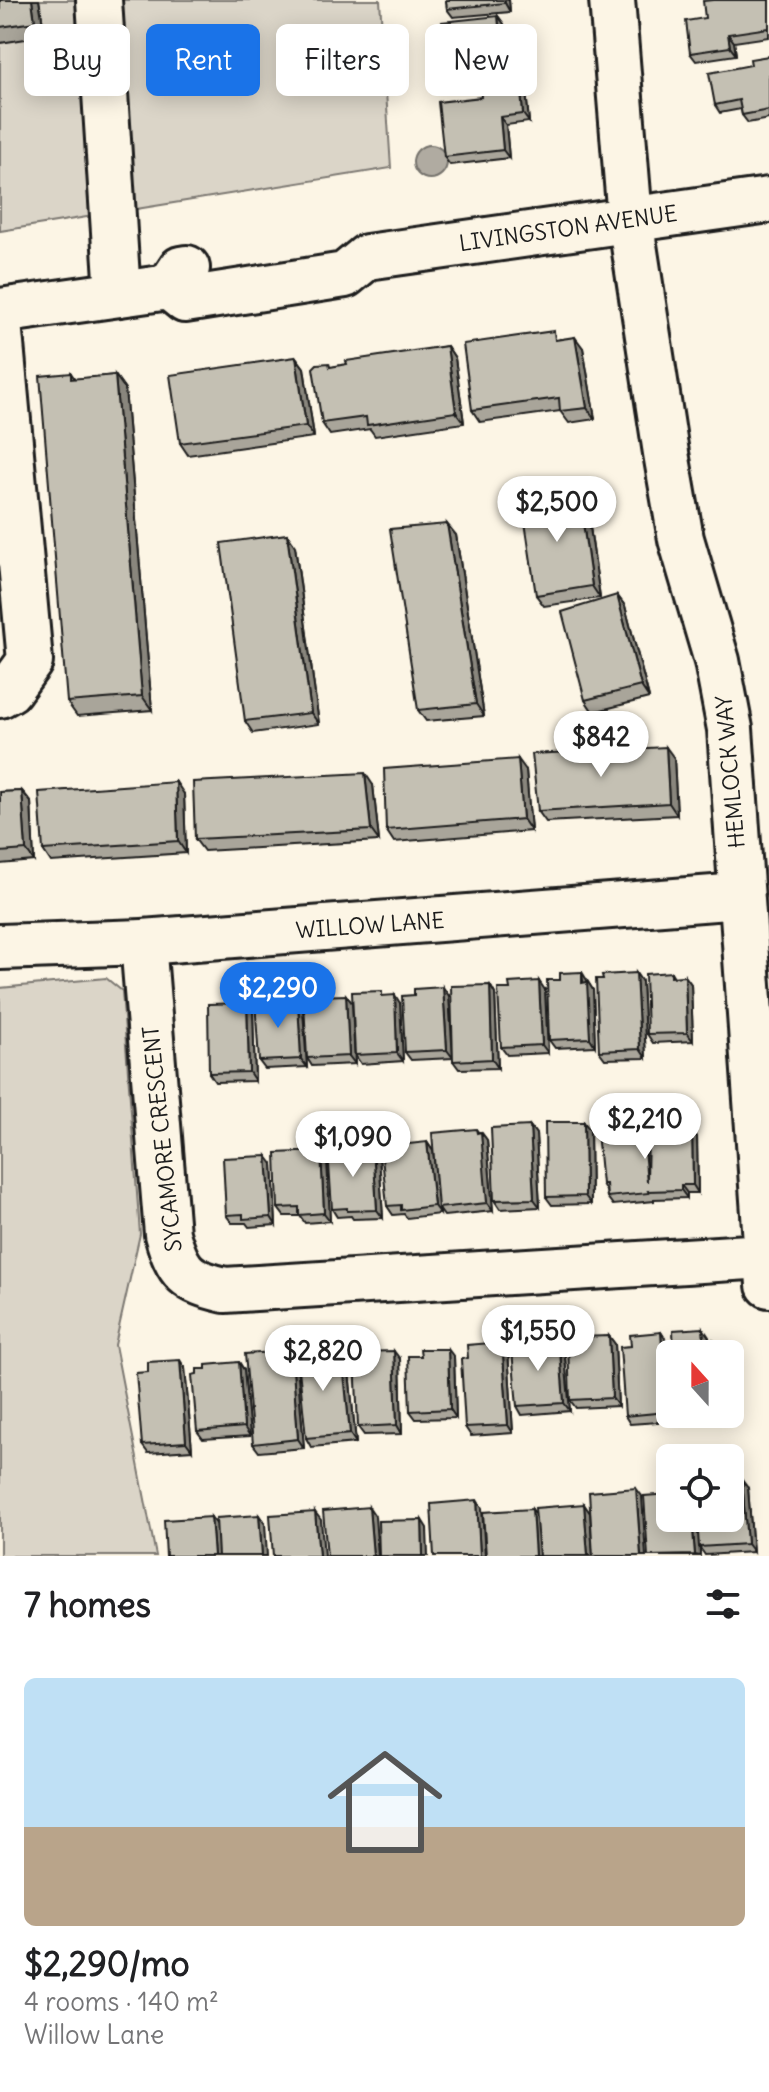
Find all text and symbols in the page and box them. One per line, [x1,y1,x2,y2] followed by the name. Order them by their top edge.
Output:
[24,24,130,96] chip: Buy
[146,24,260,96] chip: Rent
[276,24,409,96] chip: Filters
[425,24,537,96] chip: New
[457,199,679,257] street label: LIVINGSTON AVENUE
[492,476,622,544] pin: $2,500
[515,485,599,518] text: $2,500
[709,695,751,849] street label: HEMLOCK WAY
[554,711,648,779] pin: $842
[572,720,630,753] text: $842
[295,906,445,944] street label: WILLOW LANE
[213,962,343,1030] pin: $2,290
[238,971,318,1004] text: $2,290
[136,1025,188,1253] street label: SYCAMORE CRESCENT
[580,1093,710,1161] pin: $2,210
[607,1102,683,1135] text: $2,210
[288,1111,418,1179] pin: $1,090
[314,1120,392,1153] text: $1,090
[473,1305,603,1373] pin: $1,550
[500,1314,576,1347] text: $1,550
[258,1325,388,1393] pin: $2,820
[283,1334,363,1367] text: $2,820
[656,1340,744,1428] north arrow
[656,1340,744,1532] map controls
[656,1444,744,1532] button: locate
[701,1582,745,1626] icon: filters
[24,1583,151,1626] text: 7 homes
[313,1730,457,1874] icon: home
[24,1942,190,1985] text: $2,290/mo
[24,1985,219,2018] text: 4 rooms · 140 m²
[24,2018,164,2051] text: Willow Lane

